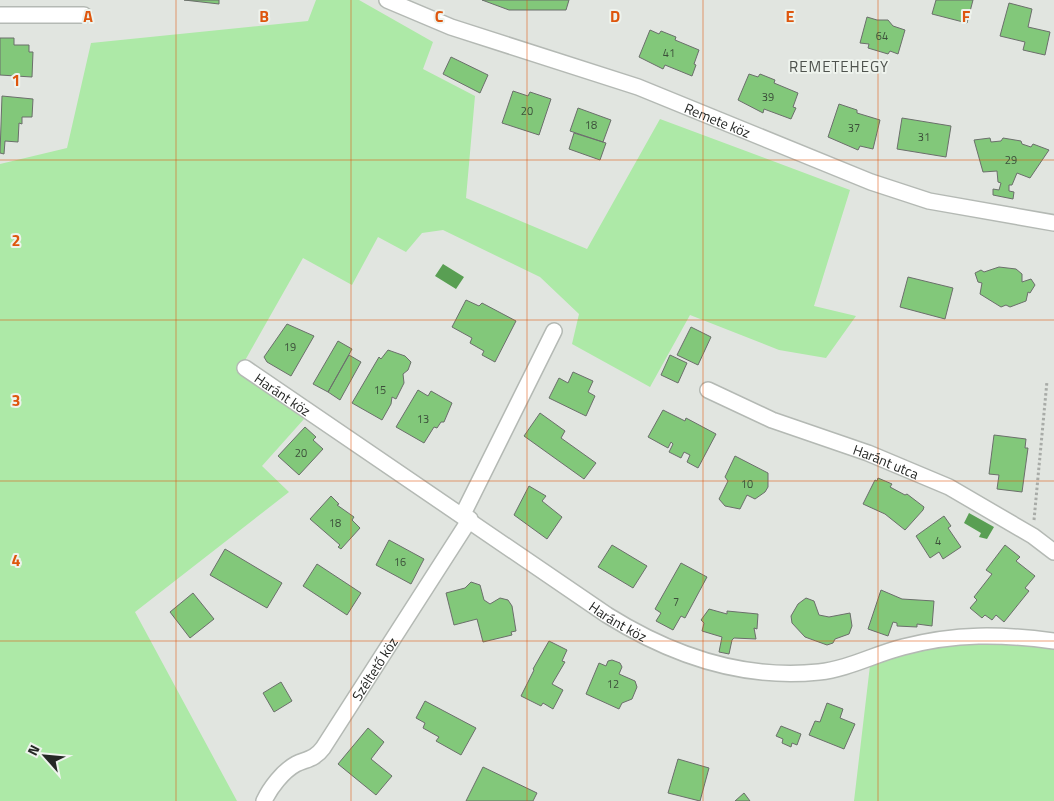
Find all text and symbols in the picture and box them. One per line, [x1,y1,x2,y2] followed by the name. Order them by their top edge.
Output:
[83,4,93,28] text: A
[259,4,269,28] text: B
[435,4,444,28] text: C
[610,4,620,28] text: D
[786,4,795,28] text: E
[962,4,971,28] text: F
[876,28,888,44] house number: 64
[663,45,675,61] house number: 41
[789,55,889,78] district label: REMETEHEGY
[12,68,20,92] text: 1
[762,89,774,105] house number: 39
[682,97,754,142] street label: Remete köz
[521,103,533,119] house number: 20
[585,117,597,133] house number: 18
[848,120,860,136] house number: 37
[918,129,930,145] house number: 31
[1005,152,1017,168] house number: 29
[12,228,20,252] text: 2
[284,339,296,355] house number: 19
[251,367,315,421] street label: Haránt köz
[374,382,386,398] house number: 15
[12,388,20,412] text: 3
[417,411,429,427] house number: 13
[851,438,922,484] street label: Haránt utca
[295,445,307,461] house number: 20
[741,476,753,492] house number: 10
[329,515,341,531] house number: 18
[935,533,941,549] house number: 4
[12,548,21,572] text: 4
[394,554,406,570] house number: 16
[673,594,679,610] house number: 7
[585,595,651,646] street label: Haránt köz
[346,633,402,704] street label: Széltető köz
[607,676,619,692] house number: 12
[20,731,70,781] north arrow
[21,741,45,759] text: N

